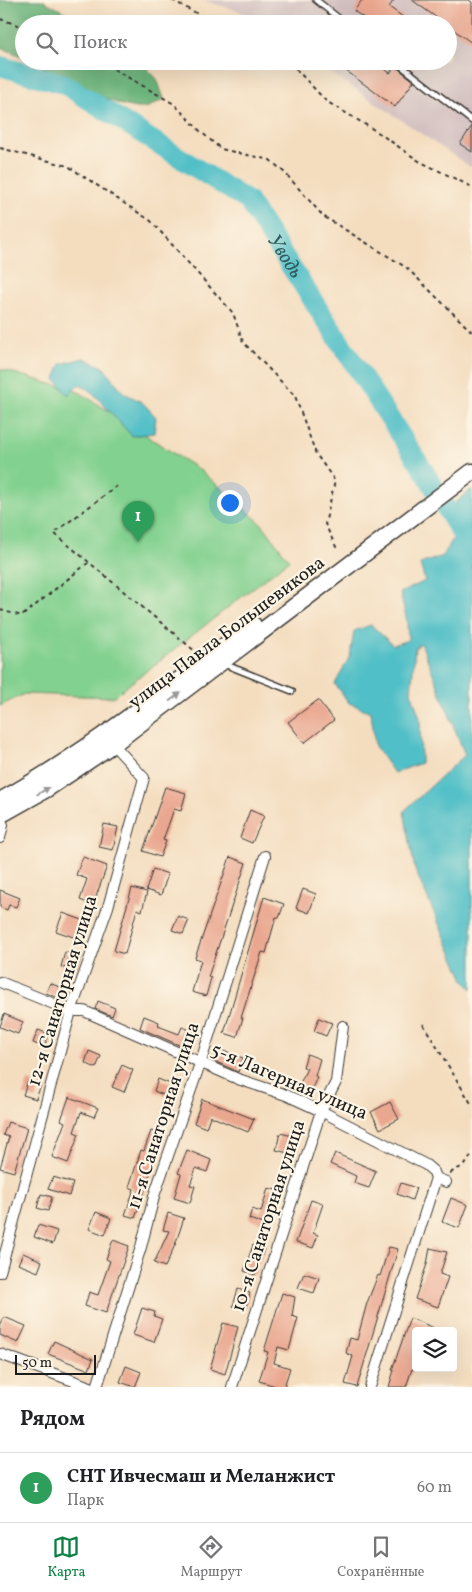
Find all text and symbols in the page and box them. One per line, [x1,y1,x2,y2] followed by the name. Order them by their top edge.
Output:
[15,15,457,70] search box
[33,29,61,57] icon: search
[73,30,127,56] text: Поиск
[260,229,309,284] water label: Уводь
[217,490,243,516] your location
[122,501,154,542] pin: 1
[123,550,331,716] street label: улица Павла Большевикова
[168,692,181,703] one-way arrow
[36,787,49,796] one-way arrow
[21,892,105,1090] street label: 12-я Санаторная улица
[121,1019,207,1213] street label: 11-я Санаторная улица
[207,1037,371,1127] street label: 5-я Лагерная улица
[226,1117,312,1315] street label: 10-я Санаторная улица
[412,1327,457,1372] map controls
[412,1327,457,1372] button: layers
[15,1352,96,1375] scale bar
[22,1354,52,1373] text: 50 m
[20,1405,85,1434] text: Рядом
[67,1464,335,1490] text: СНТ Ивчесмаш и Меланжист
[33,1477,39,1499] text: 1
[417,1477,452,1499] text: 60 m
[67,1490,104,1512] text: Парк
[47,1533,85,1582] tab: Карта
[180,1533,242,1582] tab: Маршрут
[337,1533,425,1582] tab: Сохранённые

